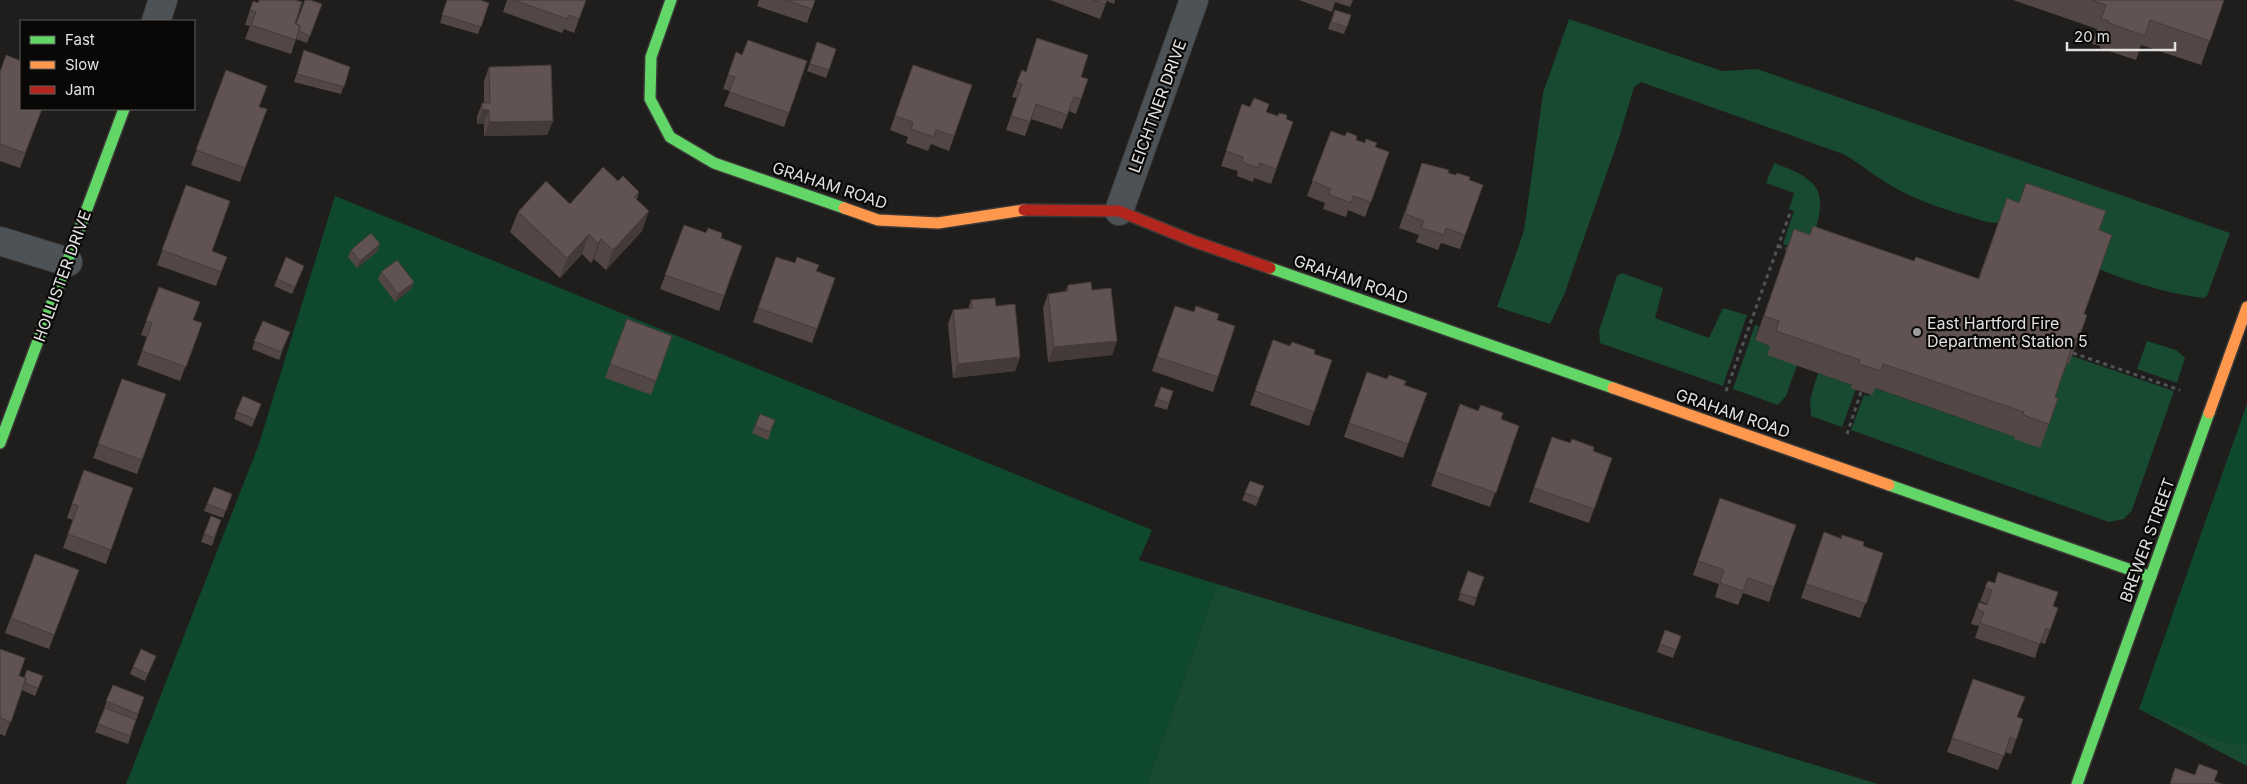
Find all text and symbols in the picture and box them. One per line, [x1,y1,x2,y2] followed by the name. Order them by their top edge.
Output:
[20,20,195,110] legend
[2067,20,2174,52] scale bar
[2074,27,2110,46] text: 20 m
[65,30,95,49] text: Fast
[1124,37,1190,175] street label: LEICHTNER DRIVE
[65,55,99,74] text: Slow
[65,80,95,99] text: Jam
[770,157,890,213] street label: GRAHAM ROAD
[29,208,95,344] street label: HOLLISTER DRIVE
[1291,250,1411,308] street label: GRAHAM ROAD
[1927,313,2088,351] place label: East Hartford Fire Department Station 5
[1911,326,1923,338] marker: East Hartford Fire Department Station 5
[1673,384,1793,442] street label: GRAHAM ROAD
[2115,475,2179,605] street label: BREWER STREET

